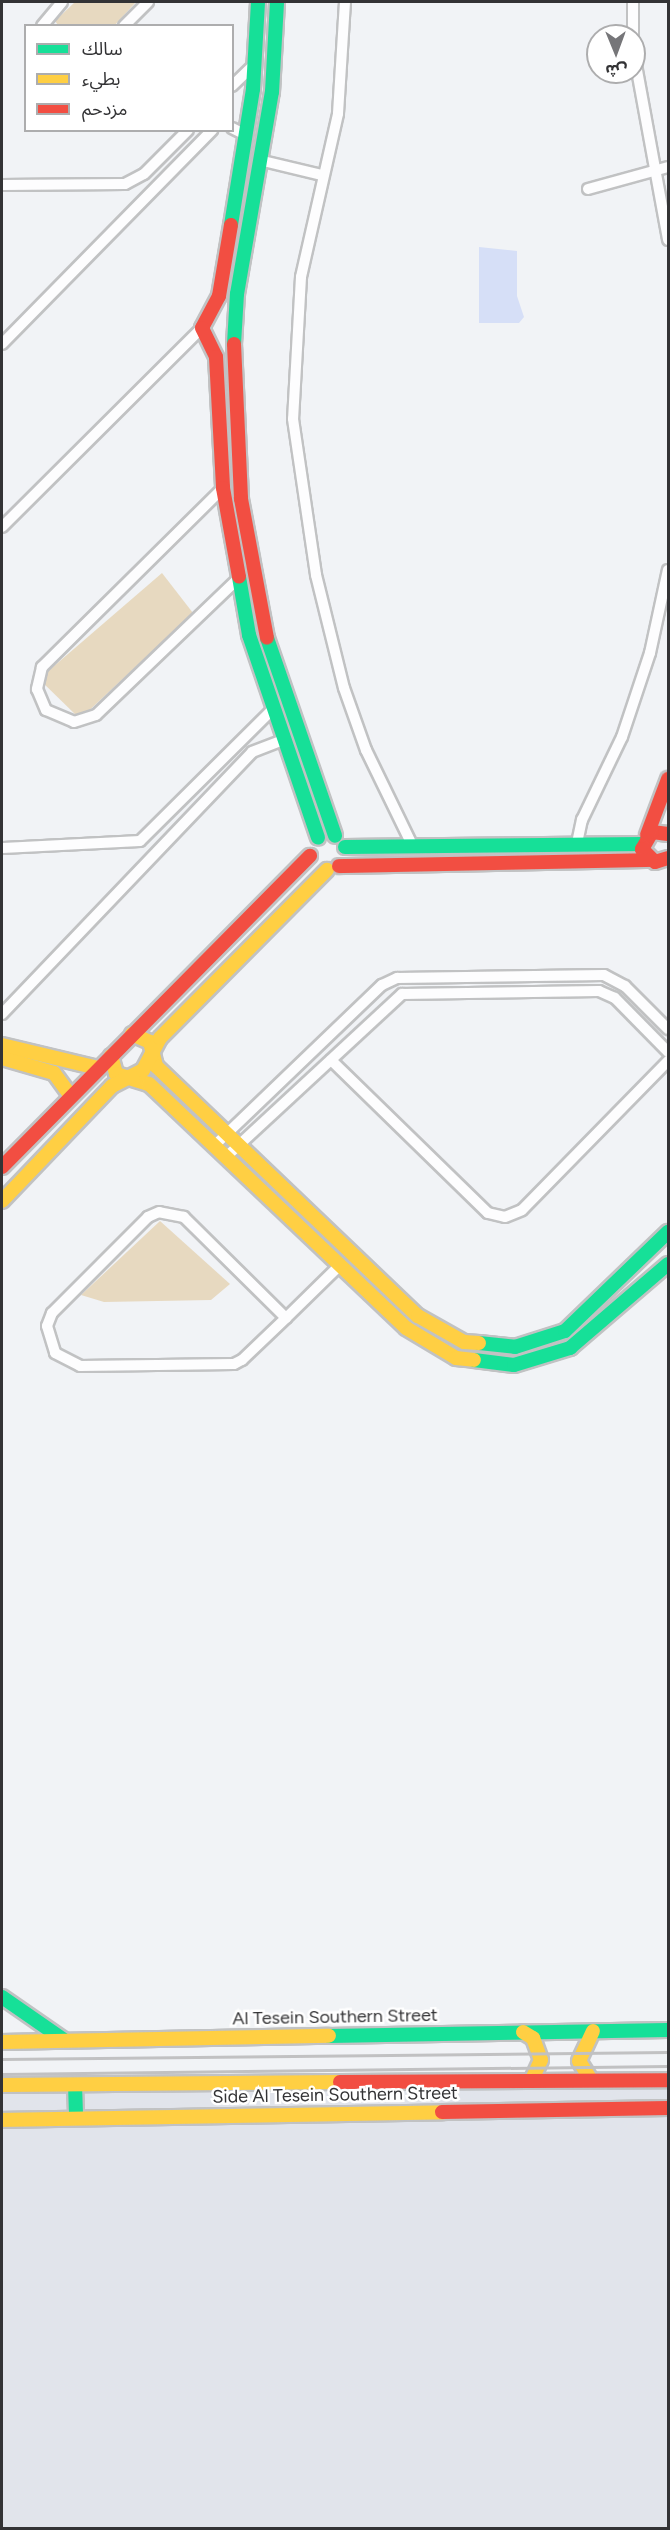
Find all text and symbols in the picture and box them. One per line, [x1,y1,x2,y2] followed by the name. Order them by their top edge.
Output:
[24,24,234,132] legend
[586,24,646,84] north arrow
[82,38,123,60] text: سالك
[605,61,627,80] text: ش
[82,68,120,90] text: بطيء
[82,98,127,120] text: مزدحم
[232,2004,438,2030] street label: Al Tesein Southern Street
[212,2082,458,2108] street label: Side Al Tesein Southern Street

